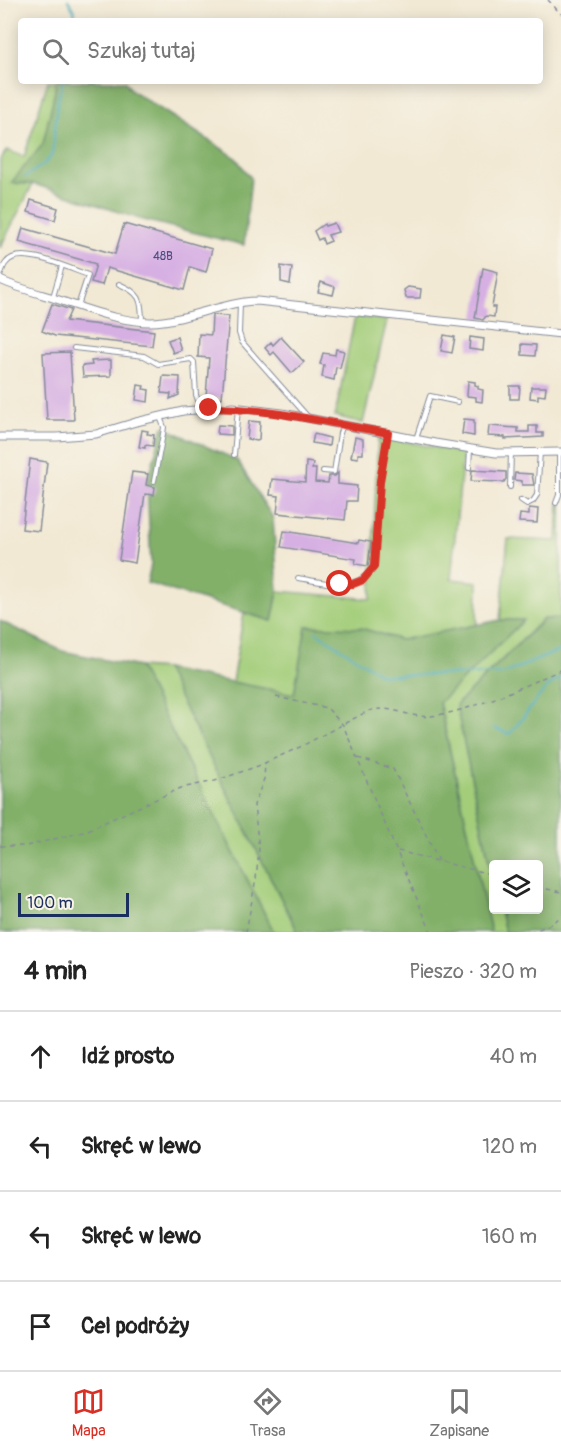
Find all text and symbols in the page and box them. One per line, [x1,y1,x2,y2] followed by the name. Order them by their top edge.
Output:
[18,18,543,84] search box
[39,35,72,68] icon: search
[87,37,196,65] text: Szukaj tutaj
[153,249,173,264] house number: 48B
[195,394,221,420] route end
[326,570,352,596] route start
[489,860,543,914] map controls
[489,860,543,914] button: layers
[18,890,129,918] scale bar
[27,893,73,913] text: 100 m
[24,955,87,987] text: 4 min
[409,959,537,984] text: Pieszo · 320 m
[24,1040,57,1073] icon: ahead
[81,1042,174,1070] text: Idź prosto
[490,1044,537,1069] text: 40 m
[24,1130,57,1163] icon: left
[81,1132,201,1160] text: Skręć w lewo
[482,1134,537,1159] text: 120 m
[24,1220,57,1253] icon: left
[81,1222,201,1250] text: Skręć w lewo
[482,1224,537,1249] text: 160 m
[24,1310,57,1343] icon: arrive
[81,1312,189,1340] text: Cel podróży
[72,1385,106,1441] tab: Mapa
[249,1385,286,1441] tab: Trasa
[429,1385,489,1441] tab: Zapisane

